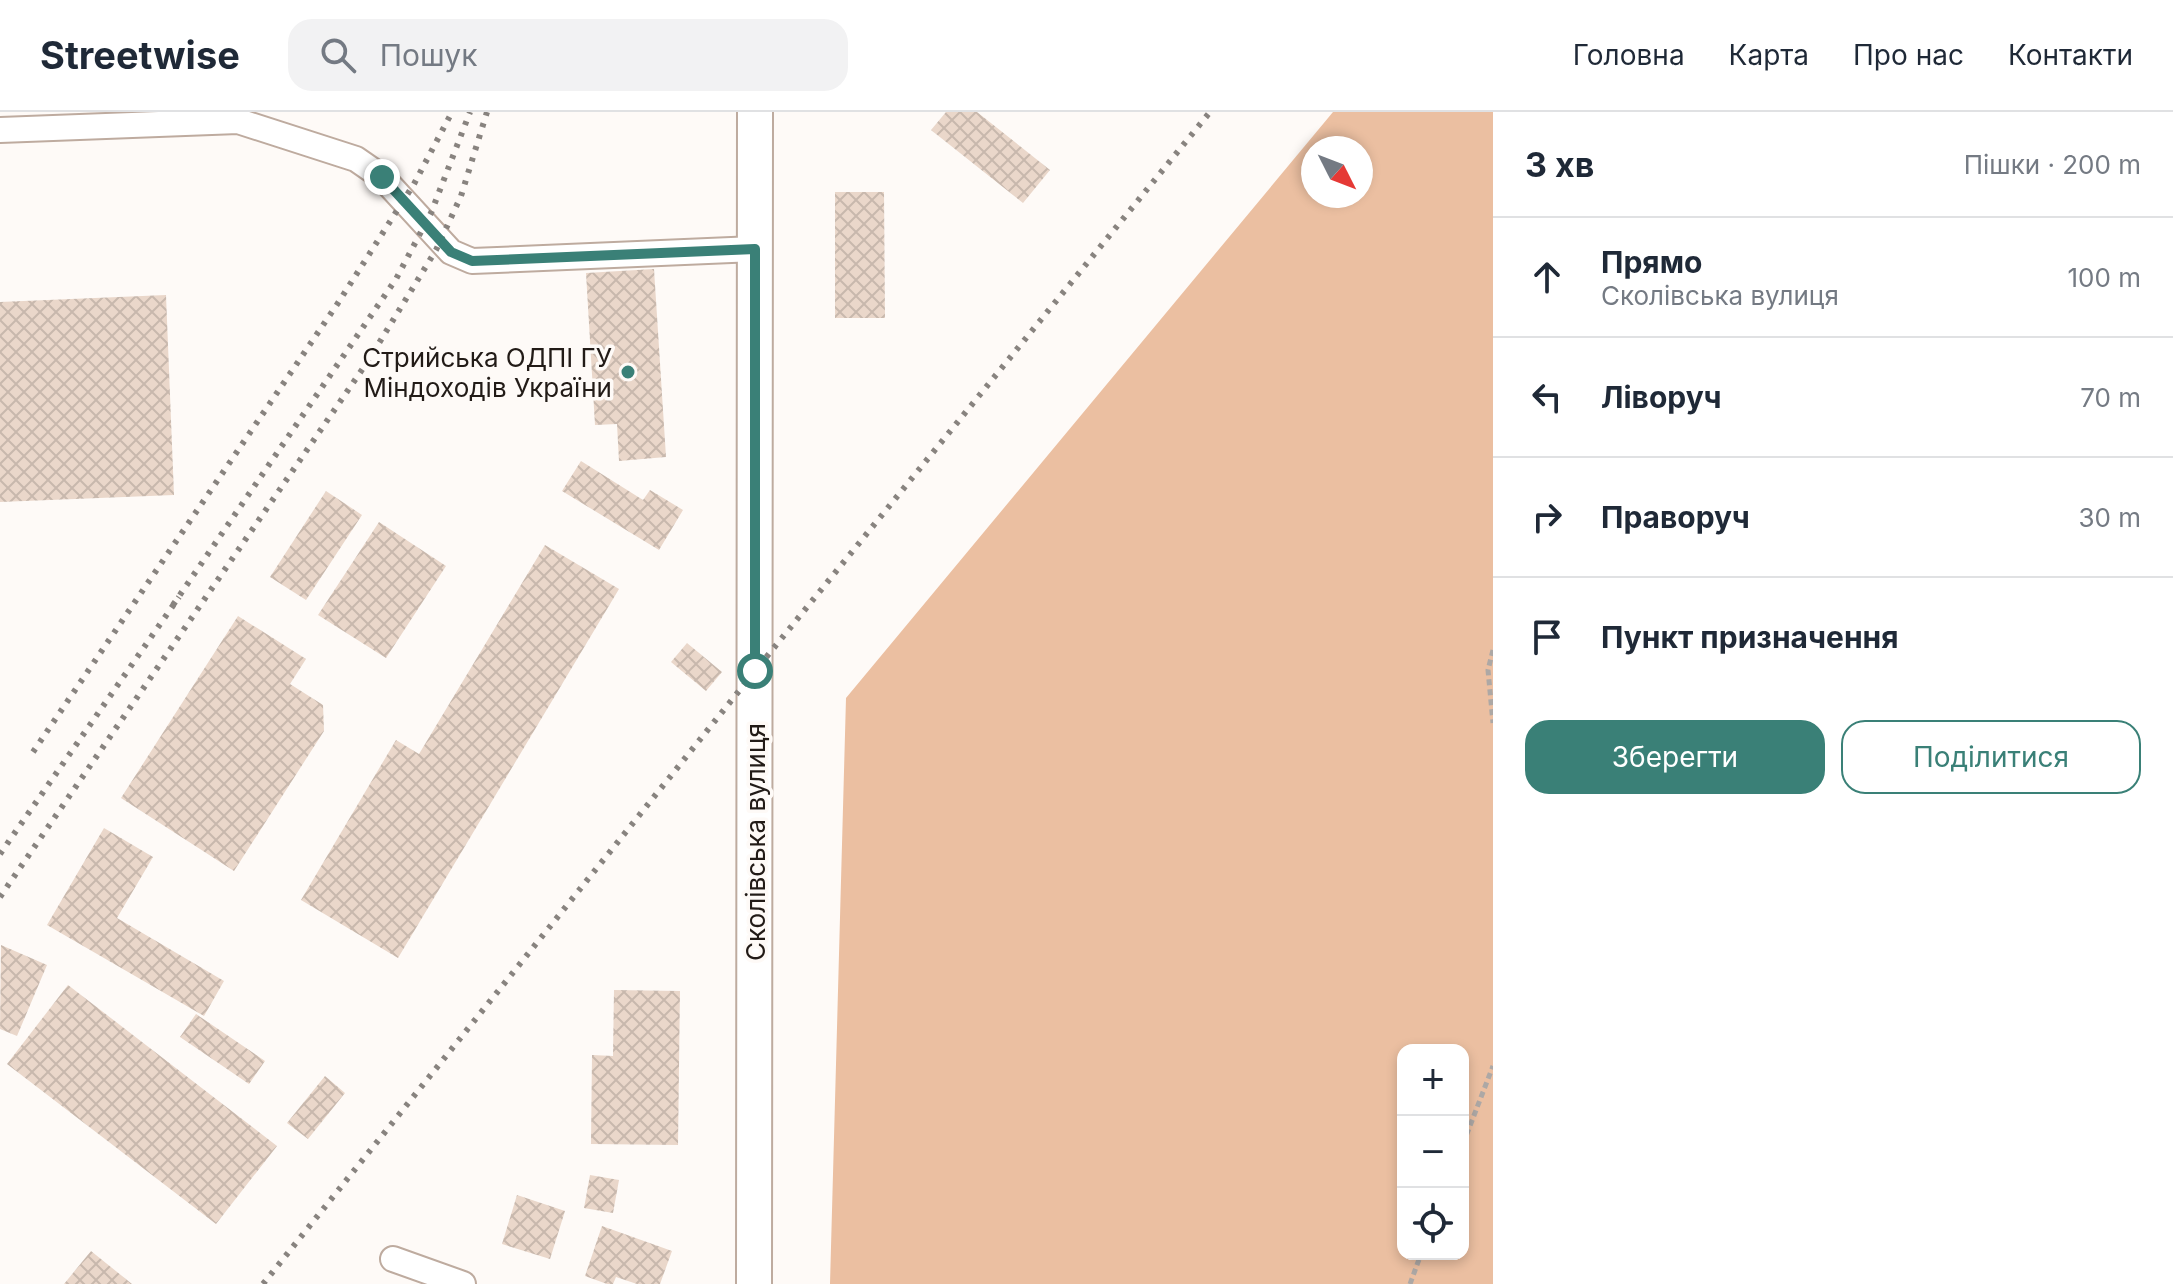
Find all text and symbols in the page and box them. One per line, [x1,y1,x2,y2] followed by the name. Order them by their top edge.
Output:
[288,19,848,91] search box
[40,32,240,78] text: Streetwise
[316,33,360,77] icon: search
[380,37,477,73] text: Пошук
[1573,38,1685,72] text: Головна
[1729,38,1809,72] text: Карта
[1853,38,1964,72] text: Про нас
[2008,38,2133,72] text: Контакти
[1301,136,1373,208] north arrow
[1525,144,1594,185] text: 3 хв
[1964,149,2141,180] text: Пішки · 200 m
[364,159,400,195] route end
[1601,244,1702,280] text: Прямо
[1525,255,1569,299] icon: ahead
[2068,262,2141,293] text: 100 m
[1601,280,1839,311] text: Сколівська вулиця
[362,342,612,403] place label: Стрийська ОДПІ ГУ Міндоходів України
[619,363,637,381] marker: Стрийська ОДПІ ГУ Міндоходів України
[1525,375,1569,419] icon: left
[1601,379,1721,415] text: Ліворуч
[2080,382,2141,413] text: 70 m
[1525,495,1569,539] icon: right
[1601,499,1750,535] text: Праворуч
[2078,502,2141,533] text: 30 m
[1525,615,1569,659] icon: arrive
[1601,619,1899,655] text: Пункт призначення
[737,653,773,689] route start
[1525,720,1825,794] button: Зберегти
[1841,720,2141,794] button: Поділитися
[740,723,771,961] street label: Сколівська вулиця
[1397,1044,1469,1260] map controls
[1397,1044,1469,1116] button: +
[1397,1116,1469,1188] button: −
[1397,1188,1469,1260] button: locate

